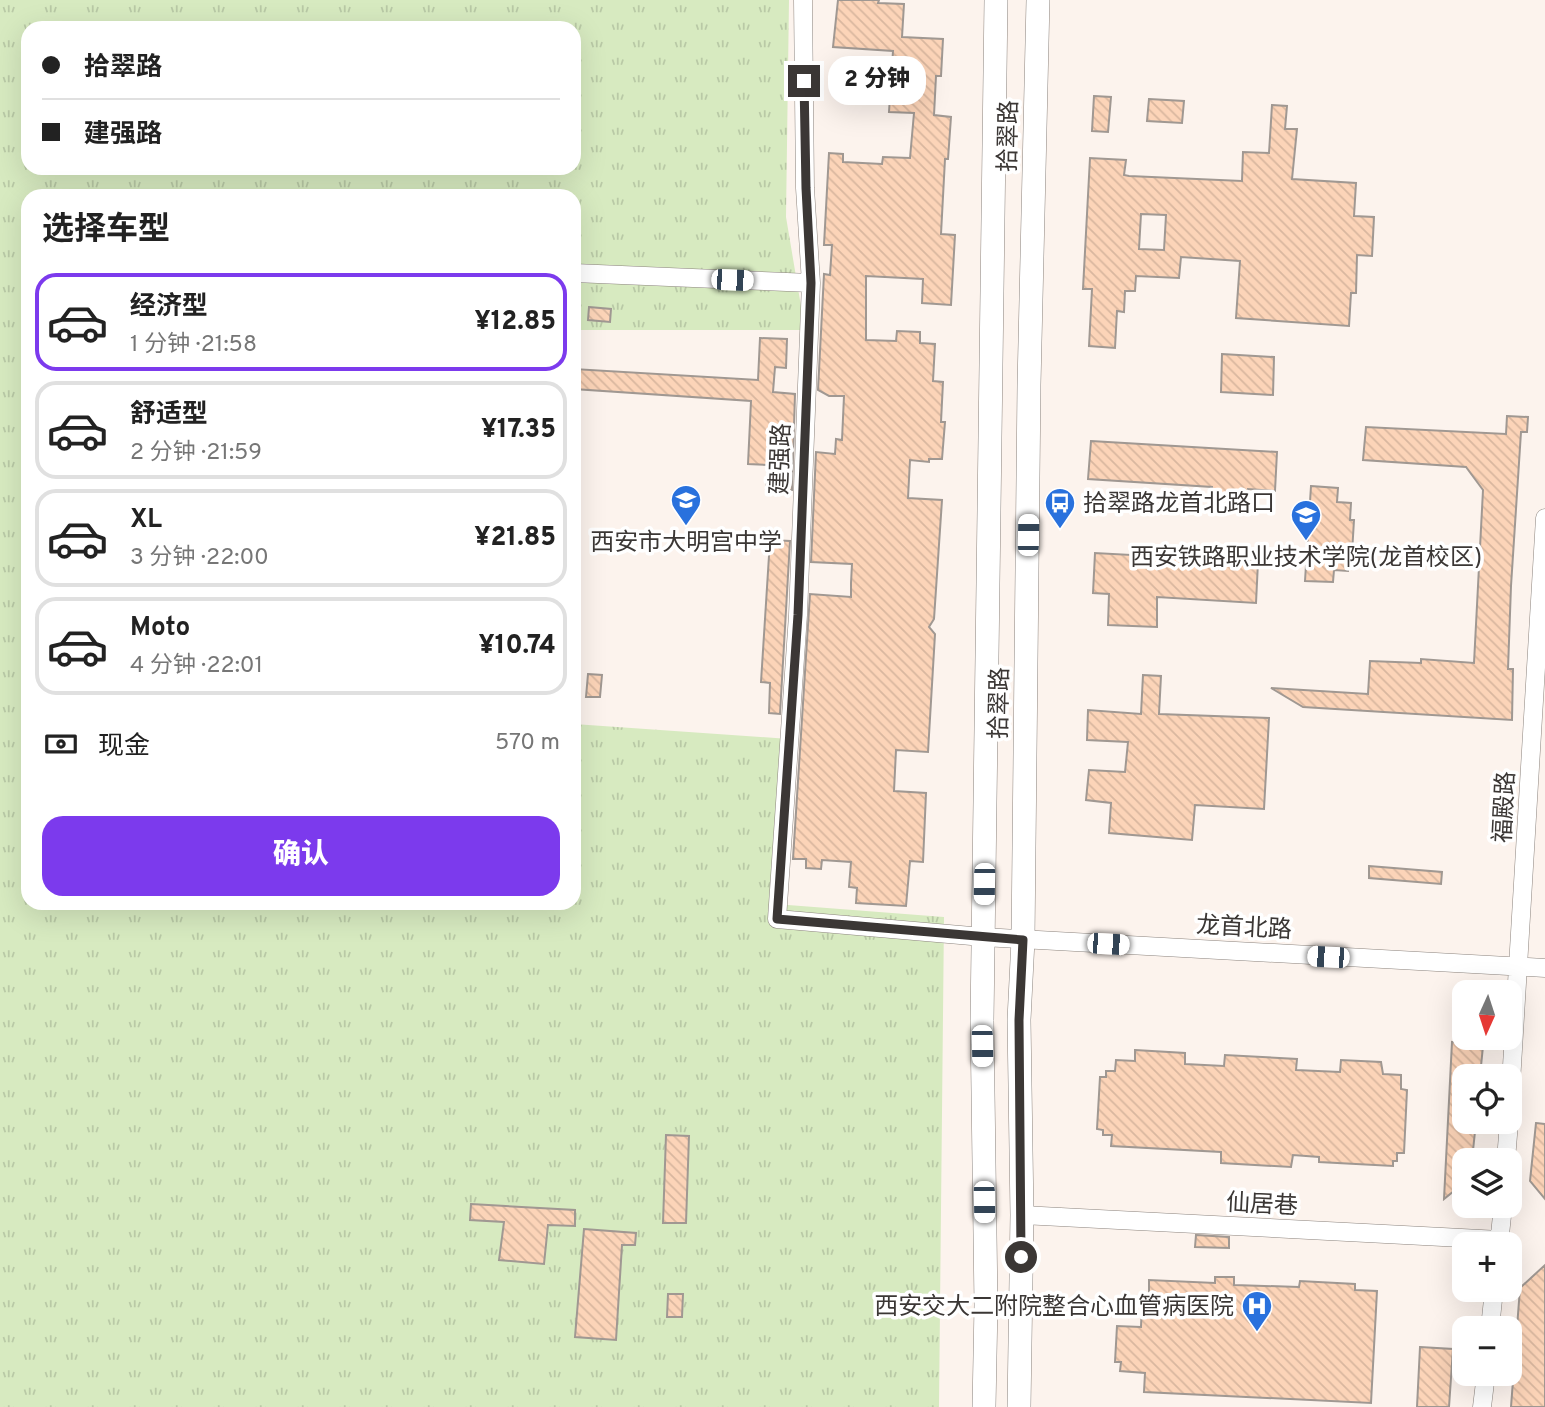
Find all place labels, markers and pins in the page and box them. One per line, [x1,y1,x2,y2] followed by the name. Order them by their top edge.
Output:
[669,483,703,527] school or university icon: 西安市大明宫中学
[1043,486,1077,530] bus stop icon: 拾翠路龙首北路口
[1083,490,1275,520] place label: 拾翠路龙首北路口
[1289,498,1323,542] school or university icon: 西安铁路职业技术学院(龙首校区)
[590,529,782,559] place label: 西安市大明宫中学
[1130,544,1482,574] place label: 西安铁路职业技术学院(龙首校区)
[1240,1289,1274,1333] hospital icon: 西安交大二附院整合心血管病医院
[874,1293,1234,1323] place label: 西安交大二附院整合心血管病医院

